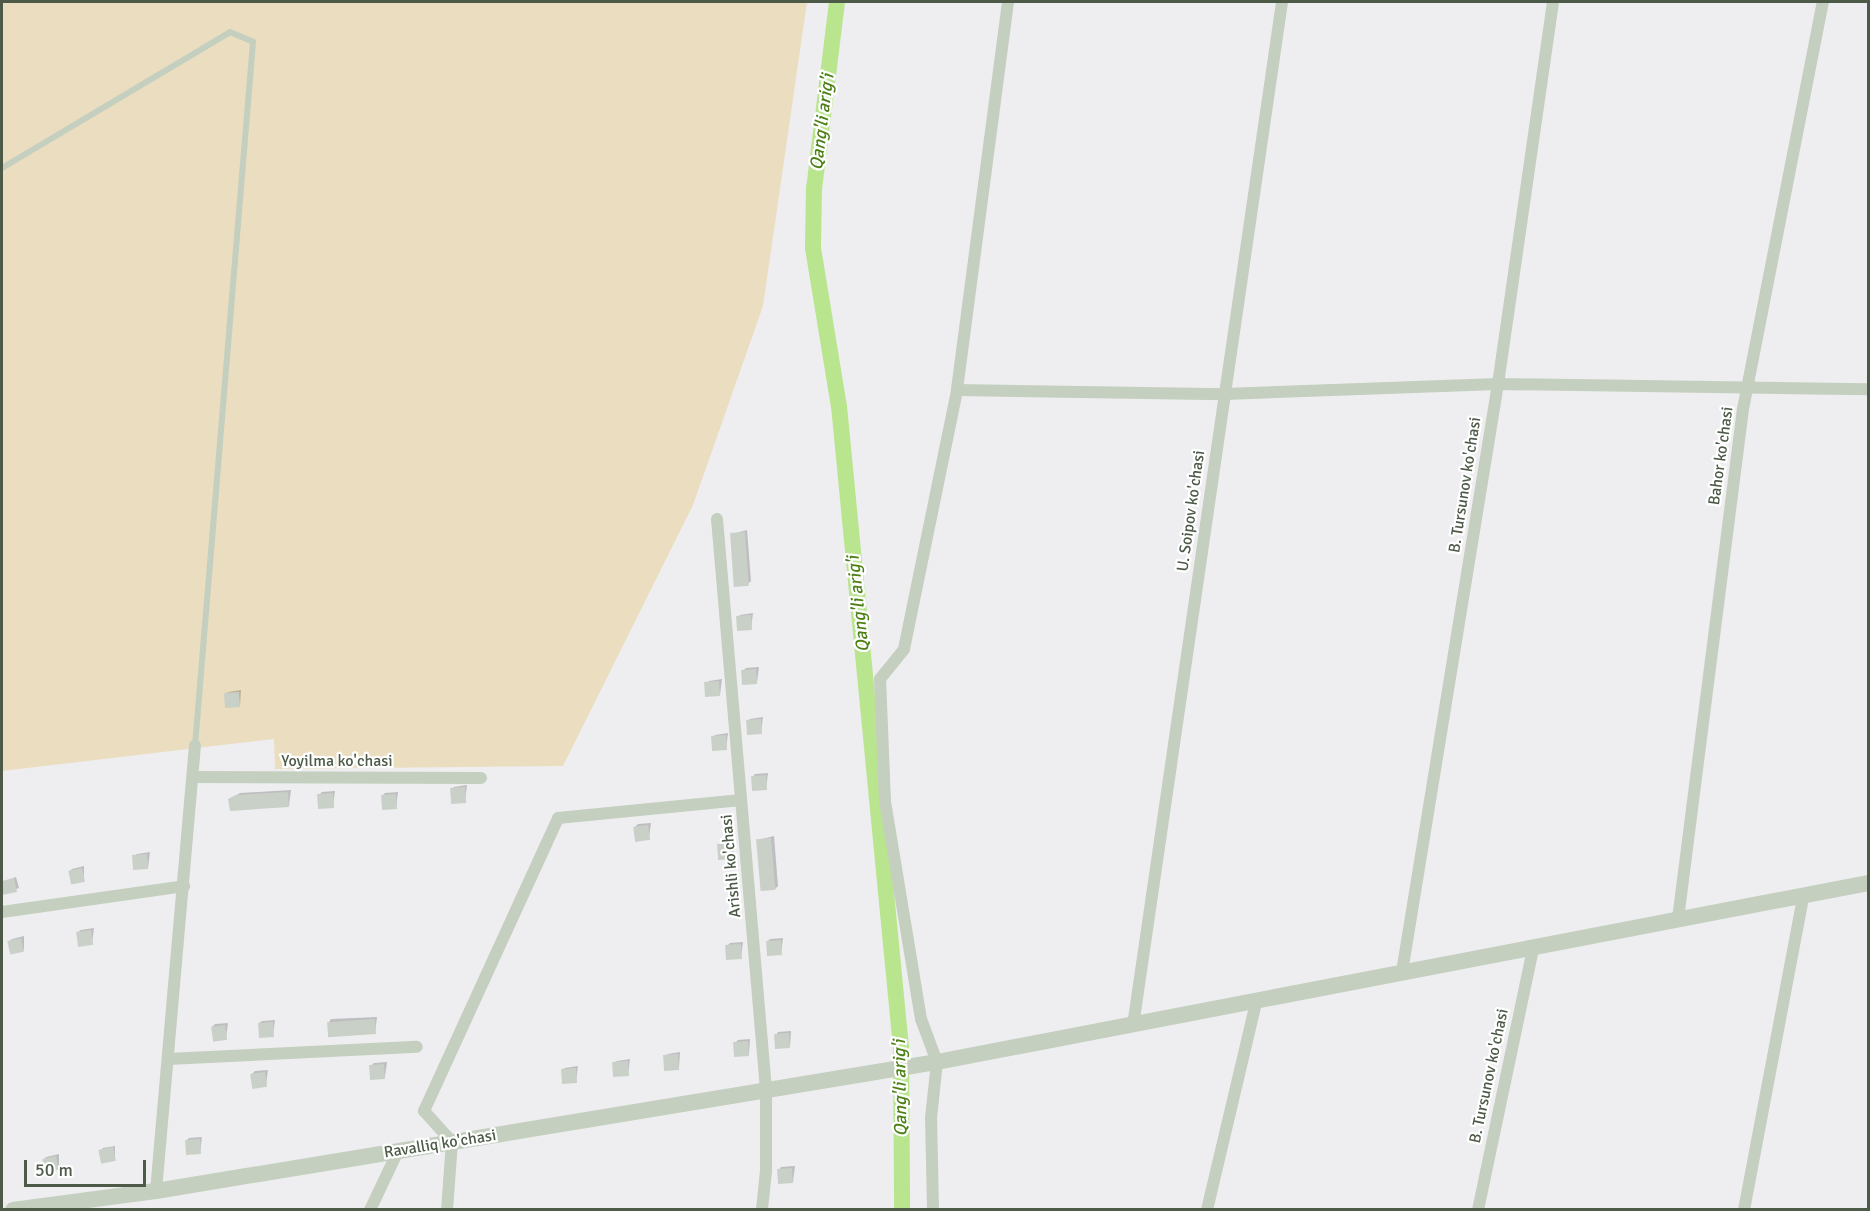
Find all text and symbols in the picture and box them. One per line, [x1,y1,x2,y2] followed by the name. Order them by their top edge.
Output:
[805,73,839,171] water label: Qang'li arig'i
[1705,406,1737,506] street label: Bahor ko'chasi
[1445,416,1485,554] street label: B. Tursunov ko'chasi
[1173,449,1209,573] street label: U. Soipov ko'chasi
[842,555,874,653] water label: Qang'li arig'i
[281,751,393,771] street label: Yoyilma ko'chasi
[717,814,745,918] street label: Arishli ko'chasi
[1465,1007,1513,1145] street label: B. Tursunov ko'chasi
[888,1039,912,1137] water label: Qang'li arig'i
[383,1126,497,1162] street label: Ravalliq ko'chasi
[27,1148,148,1186] scale bar
[35,1159,73,1181] text: 50 m

